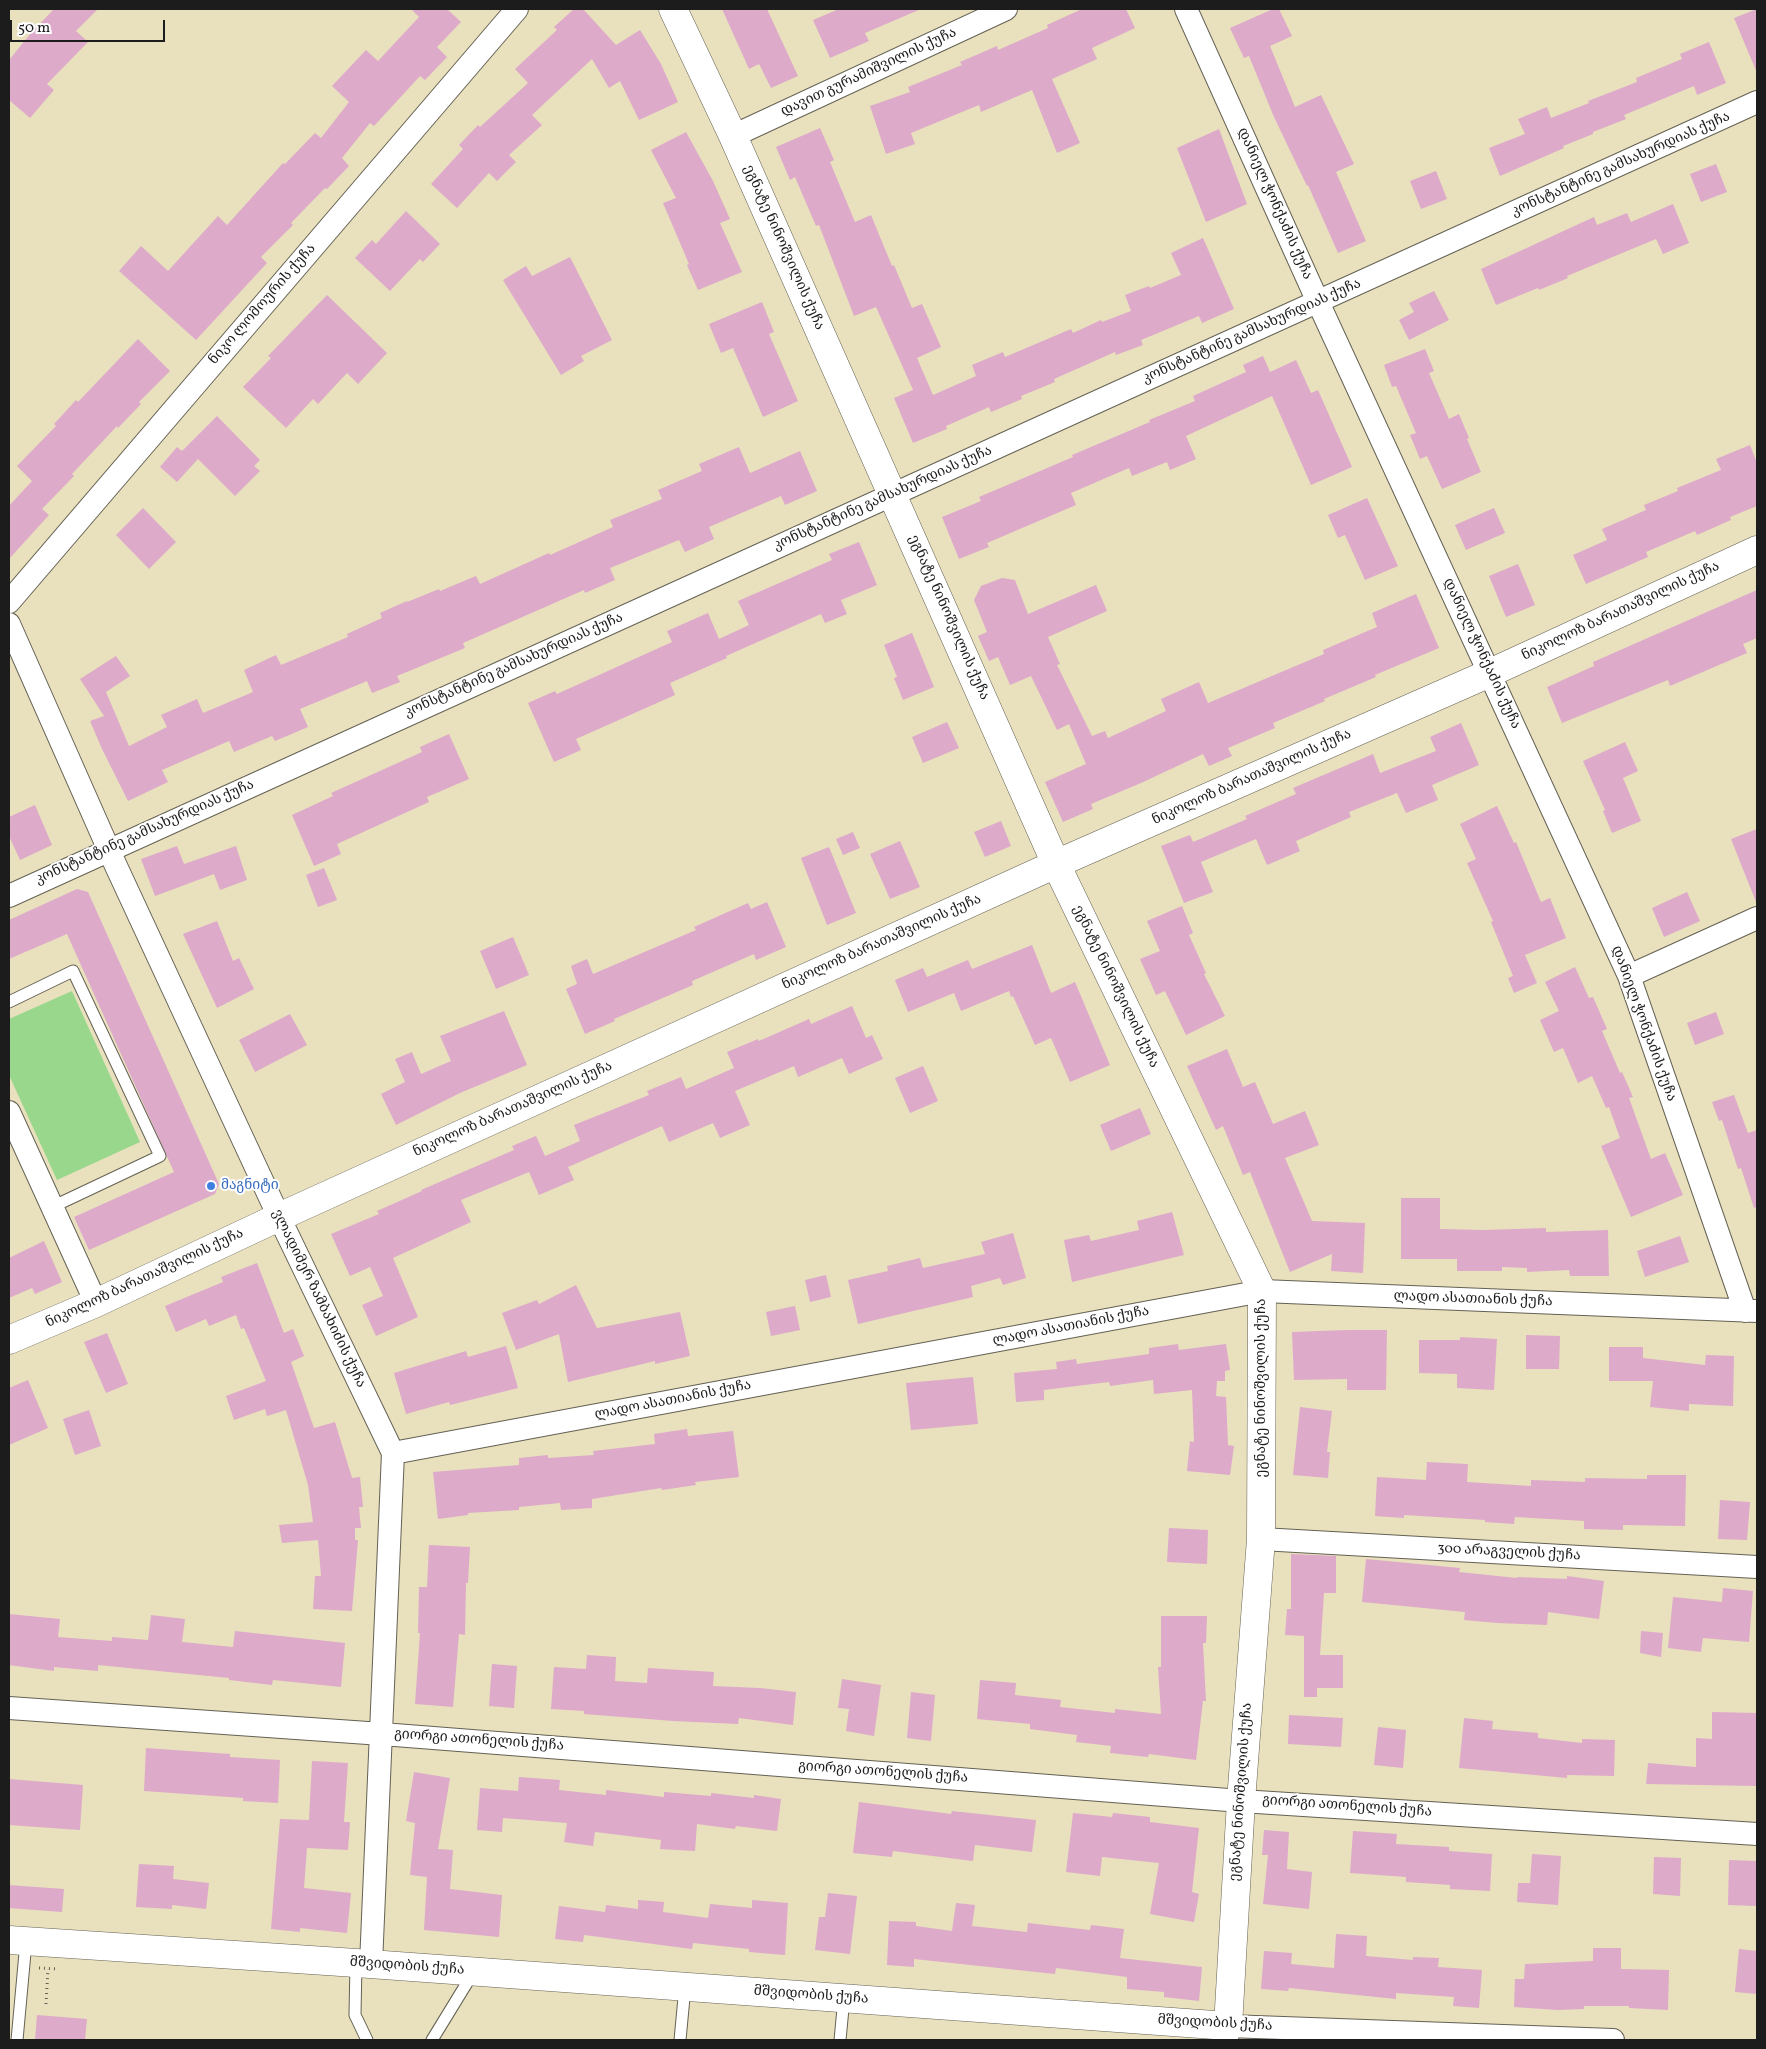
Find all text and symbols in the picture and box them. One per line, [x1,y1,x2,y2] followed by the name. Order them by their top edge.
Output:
[12,10,168,42] scale bar
[18,18,50,39] text: 50 m
[779,25,959,121] street label: დავით გურამიშვილის ქუჩა
[1509,109,1733,221] street label: კონსტანტინე გამსახურდიას ქუჩა
[1233,125,1315,283] street label: დანიელ ჭონქაძის ქუჩა
[739,163,827,333] street label: ეგნატე ნინოშვილის ქუჩა
[206,241,320,369] street label: ნიკო ლომოურის ქუჩა
[1140,276,1364,388] street label: კონსტანტინე გამსახურდიას ქუჩა
[771,443,995,555] street label: კონსტანტინე გამსახურდიას ქუჩა
[904,533,992,703] street label: ეგნატე ნინოშვილის ქუჩა
[1519,559,1723,665] street label: ნიკოლოზ ბარათაშვილის ქუჩა
[1439,576,1523,732] street label: დანიელ ჭონქაძის ქუჩა
[402,610,626,722] street label: კონსტანტინე გამსახურდიას ქუჩა
[1150,726,1354,830] street label: ნიკოლოზ ბარათაშვილის ქუჩა
[33,777,257,889] street label: კონსტანტინე გამსახურდიას ქუჩა
[780,891,984,995] street label: ნიკოლოზ ბარათაშვილის ქუჩა
[1068,903,1162,1071] street label: ეგნატე ნინოშვილის ქუჩა
[1607,944,1679,1104] street label: დანიელ ჭონქაძის ქუჩა
[411,1058,615,1162] street label: ნიკოლოზ ბარათაშვილის ქუჩა
[221,1178,279,1194] place label: მაგნიტი
[205,1180,217,1192] marker: მაგნიტი
[267,1207,369,1391] street label: ვლადიმერ ზამბახიძის ქუჩა
[43,1226,247,1332] street label: ნიკოლოზ ბარათაშვილის ქუჩა
[1393,1289,1553,1311] street label: ლადო ასათიანის ქუჩა
[1254,1299,1270,1477] street label: ეგნატე ნინოშვილის ქუჩა
[991,1304,1151,1350] street label: ლადო ასათიანის ქუჩა
[593,1378,753,1424] street label: ლადო ასათიანის ქუჩა
[1437,1541,1581,1565] street label: 300 არაგველის ქუჩა
[1227,1702,1257,1882] street label: ეგნატე ნინოშვილის ქუჩა
[394,1727,564,1755] street label: გიორგი ათონელის ქუჩა
[798,1759,968,1787] street label: გიორგი ათონელის ქუჩა
[1262,1793,1432,1821] street label: გიორგი ათონელის ქუჩა
[349,1955,465,1979] street label: მშვიდობის ქუჩა
[753,1984,869,2008] street label: მშვიდობის ქუჩა
[1157,2013,1273,2035] street label: მშვიდობის ქუჩა

